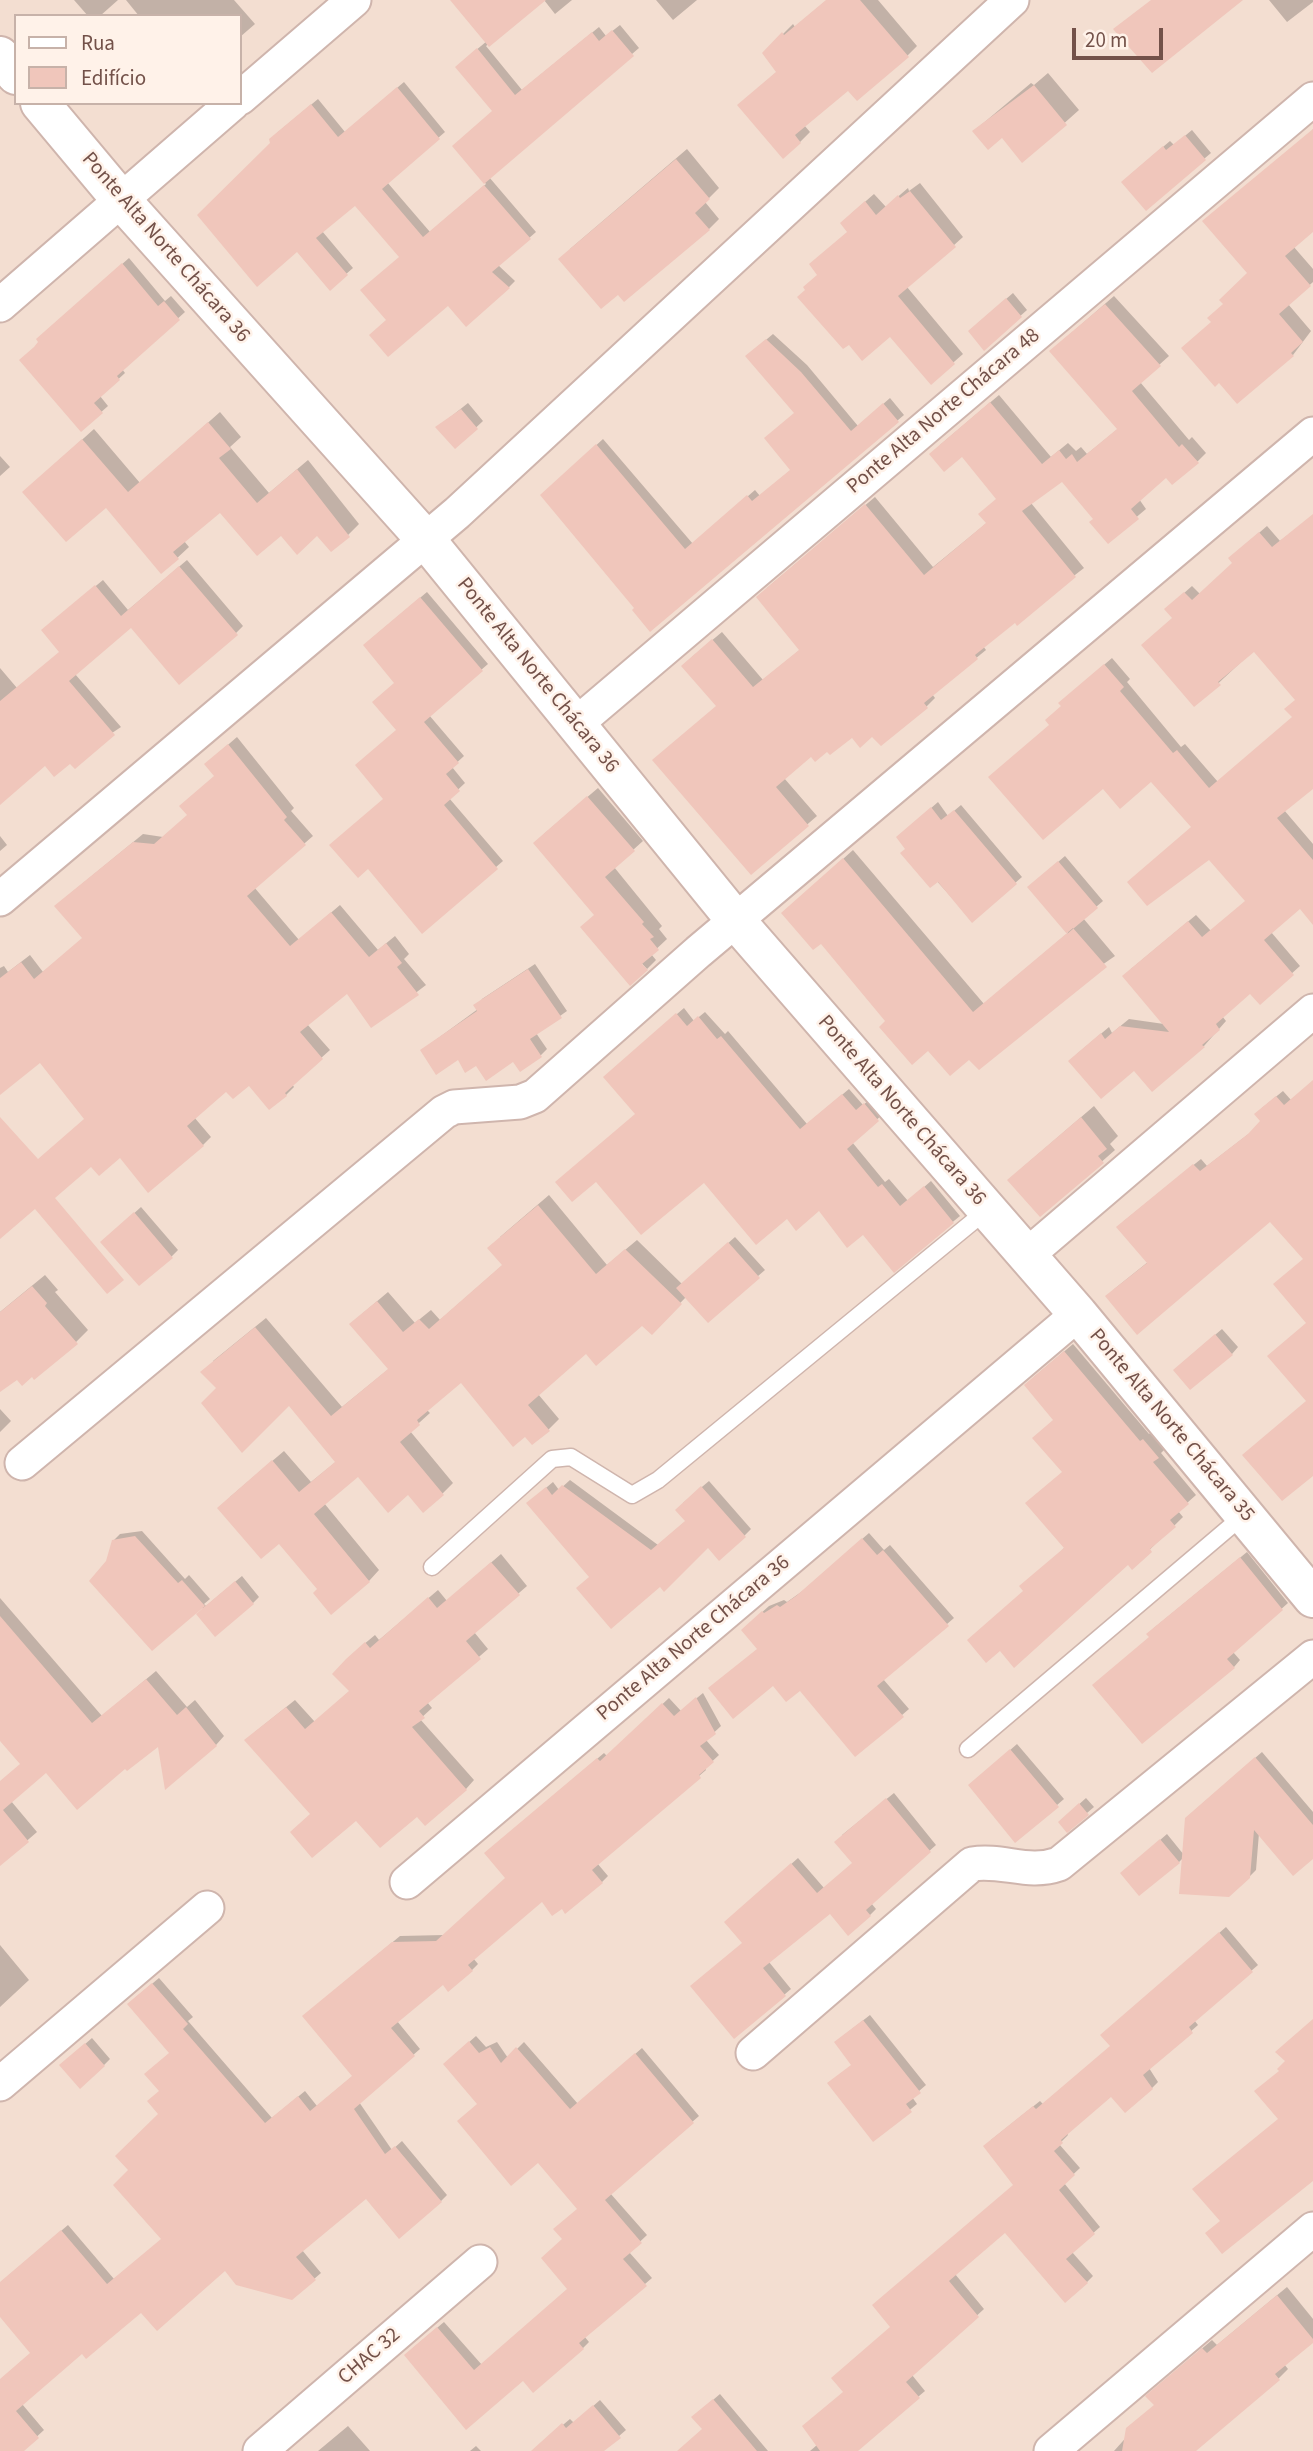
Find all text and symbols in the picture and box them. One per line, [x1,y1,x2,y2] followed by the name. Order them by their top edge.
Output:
[14,14,242,105] legend
[1075,14,1166,58] scale bar
[1085,25,1127,55] text: 20 m
[81,28,115,58] text: Rua
[81,63,146,93] text: Edifício
[75,148,255,348] street label: Ponte Alta Norte Chácara 36
[842,324,1046,500] street label: Ponte Alta Norte Chácara 48
[450,573,624,779] street label: Ponte Alta Norte Chácara 36
[811,1011,991,1211] street label: Ponte Alta Norte Chácara 36
[1083,1324,1259,1528] street label: Ponte Alta Norte Chácara 35
[592,1551,796,1727] street label: Ponte Alta Norte Chácara 36
[334,2323,406,2391] street label: CHAC 32

